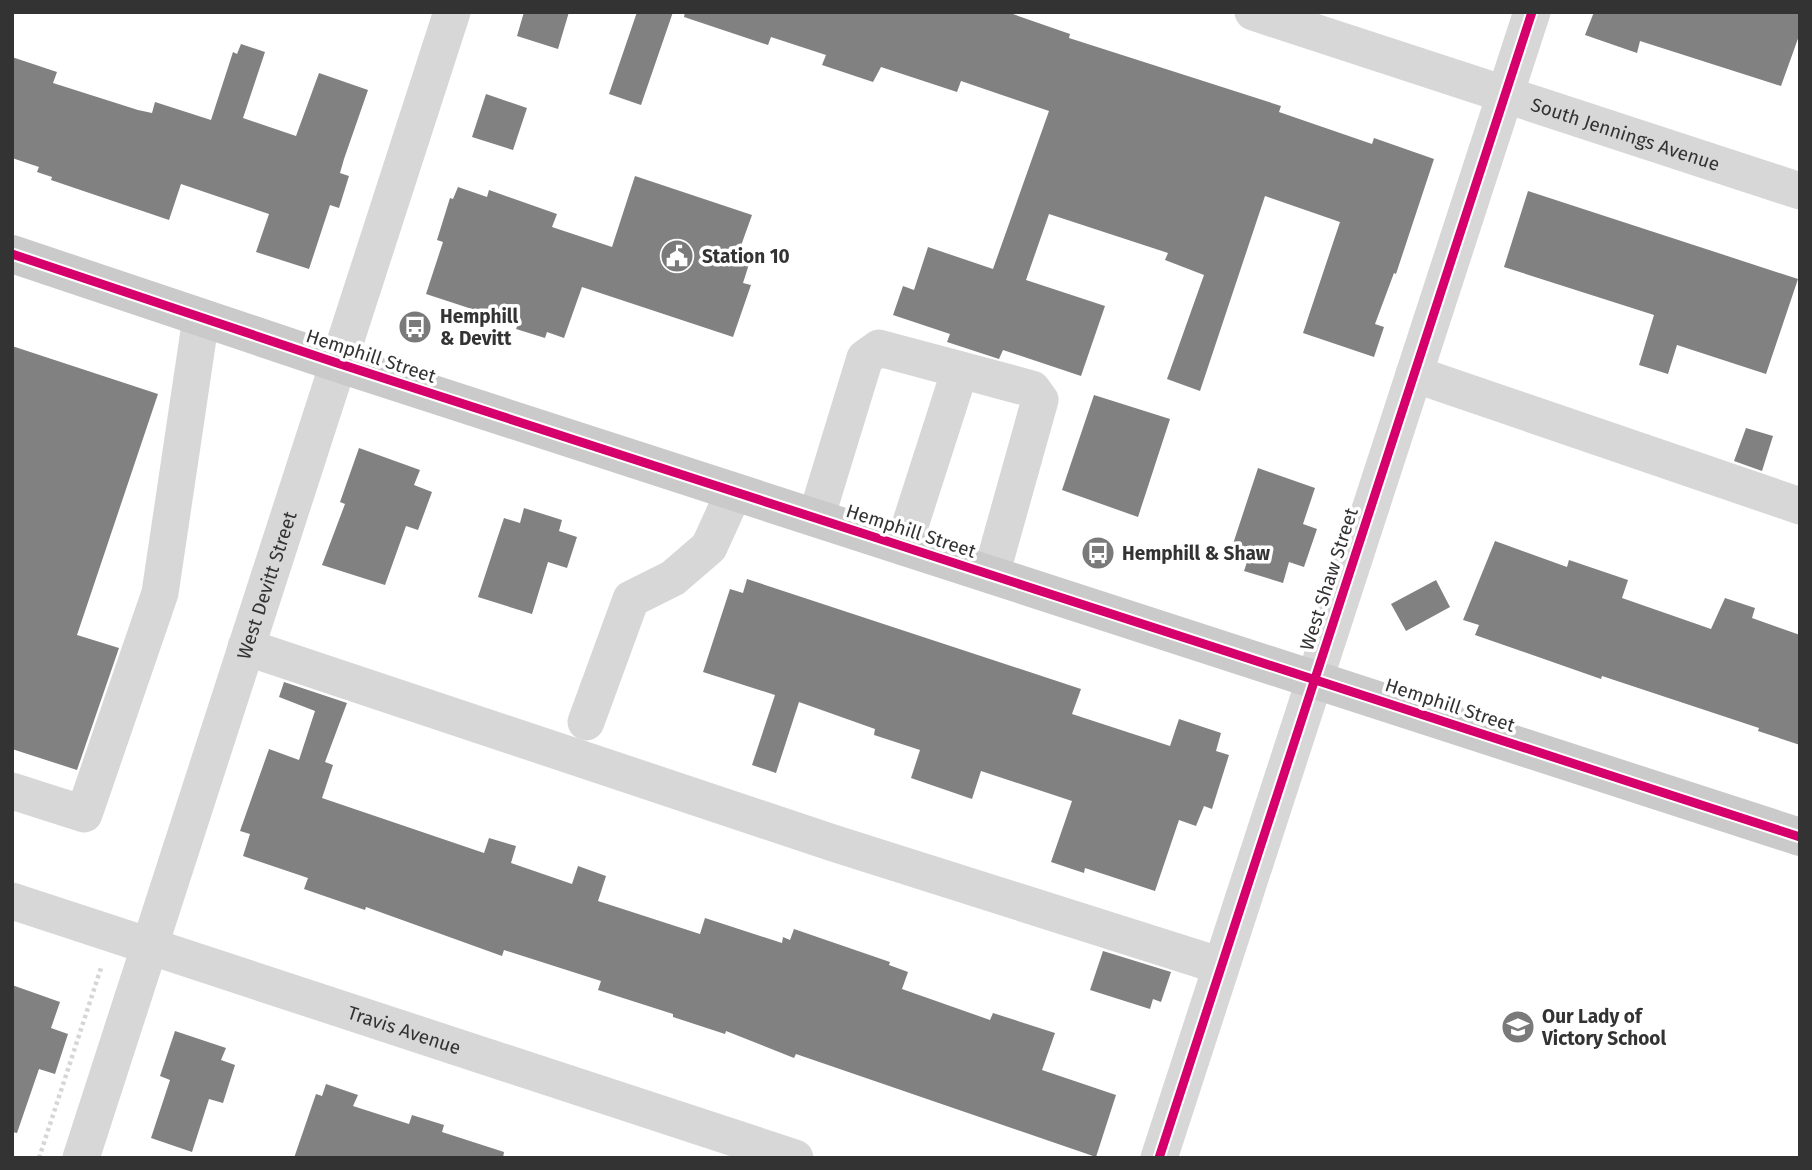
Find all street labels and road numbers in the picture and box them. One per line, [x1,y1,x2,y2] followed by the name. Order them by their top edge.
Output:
[1528,92,1723,176] street label: South Jennings Avenue
[303,324,439,388] street label: Hemphill Street
[843,499,979,563] street label: Hemphill Street
[1295,505,1363,653] street label: West Shaw Street
[232,508,301,662] street label: West Devitt Street
[1382,673,1518,737] street label: Hemphill Street
[345,1001,464,1059] street label: Travis Avenue

